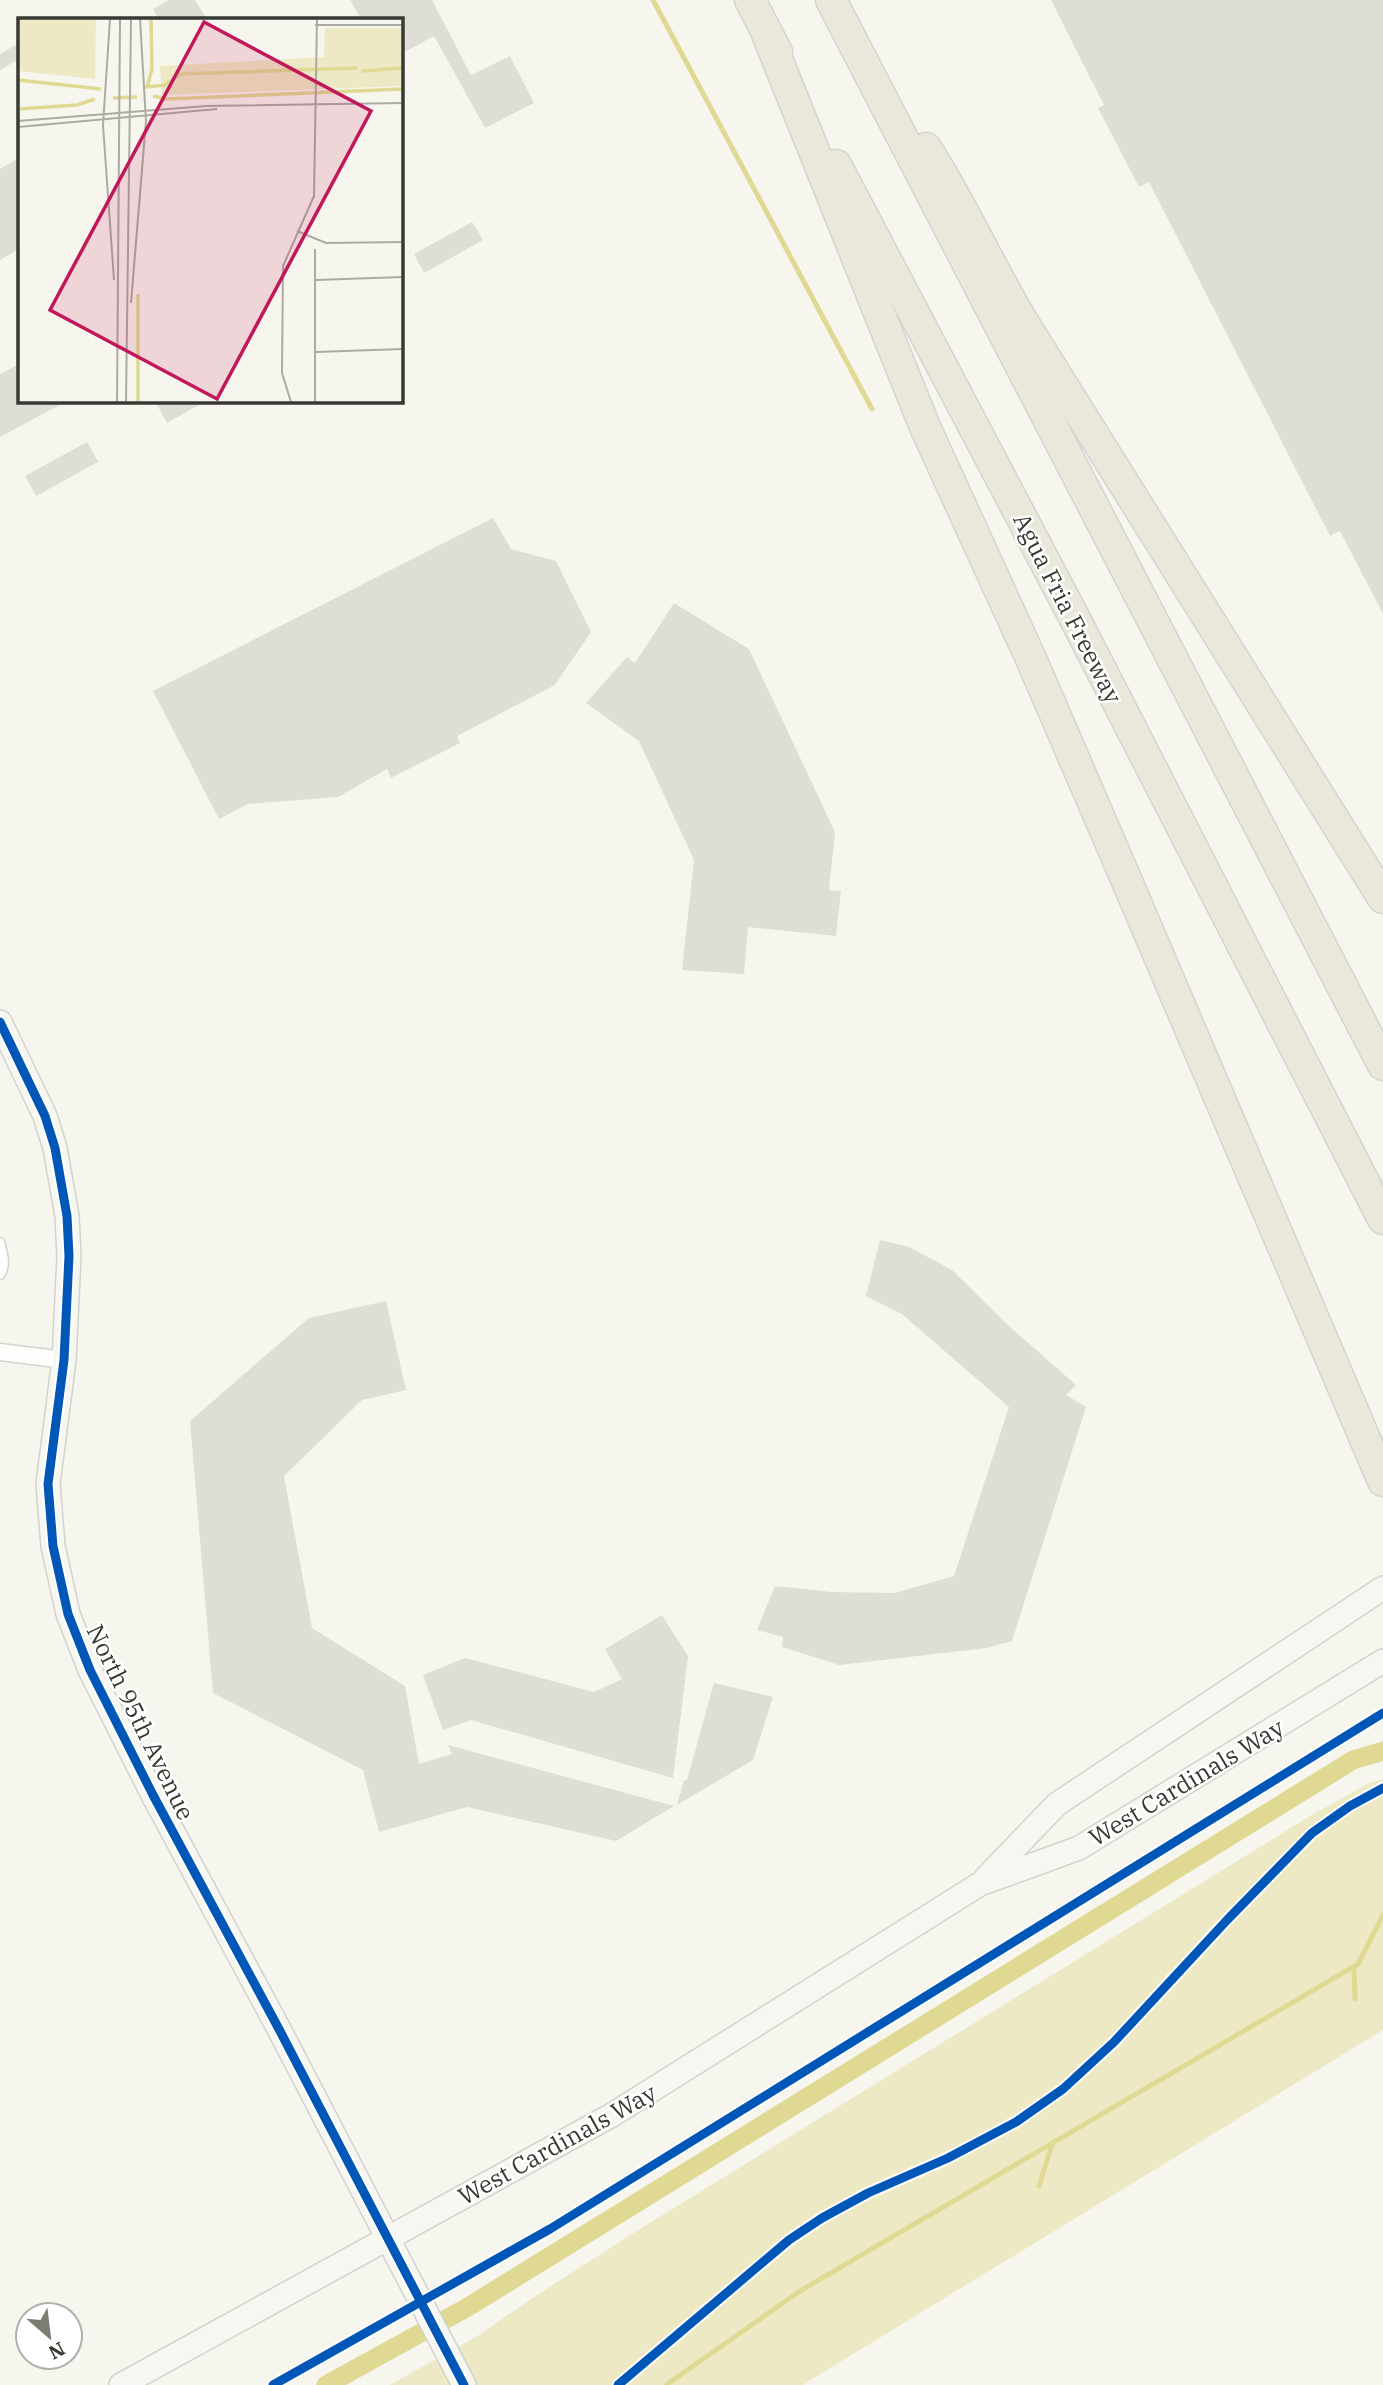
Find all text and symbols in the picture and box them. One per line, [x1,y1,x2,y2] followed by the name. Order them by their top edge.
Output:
[18,18,402,402] inset map
[1006,508,1130,709] street label: Agua Fria Freeway
[80,1619,202,1825] street label: North 95th Avenue
[1083,1711,1290,1853] street label: West Cardinals Way
[452,2076,662,2212] street label: West Cardinals Way
[14,2301,84,2371] north arrow
[45,2337,69,2365] text: N

